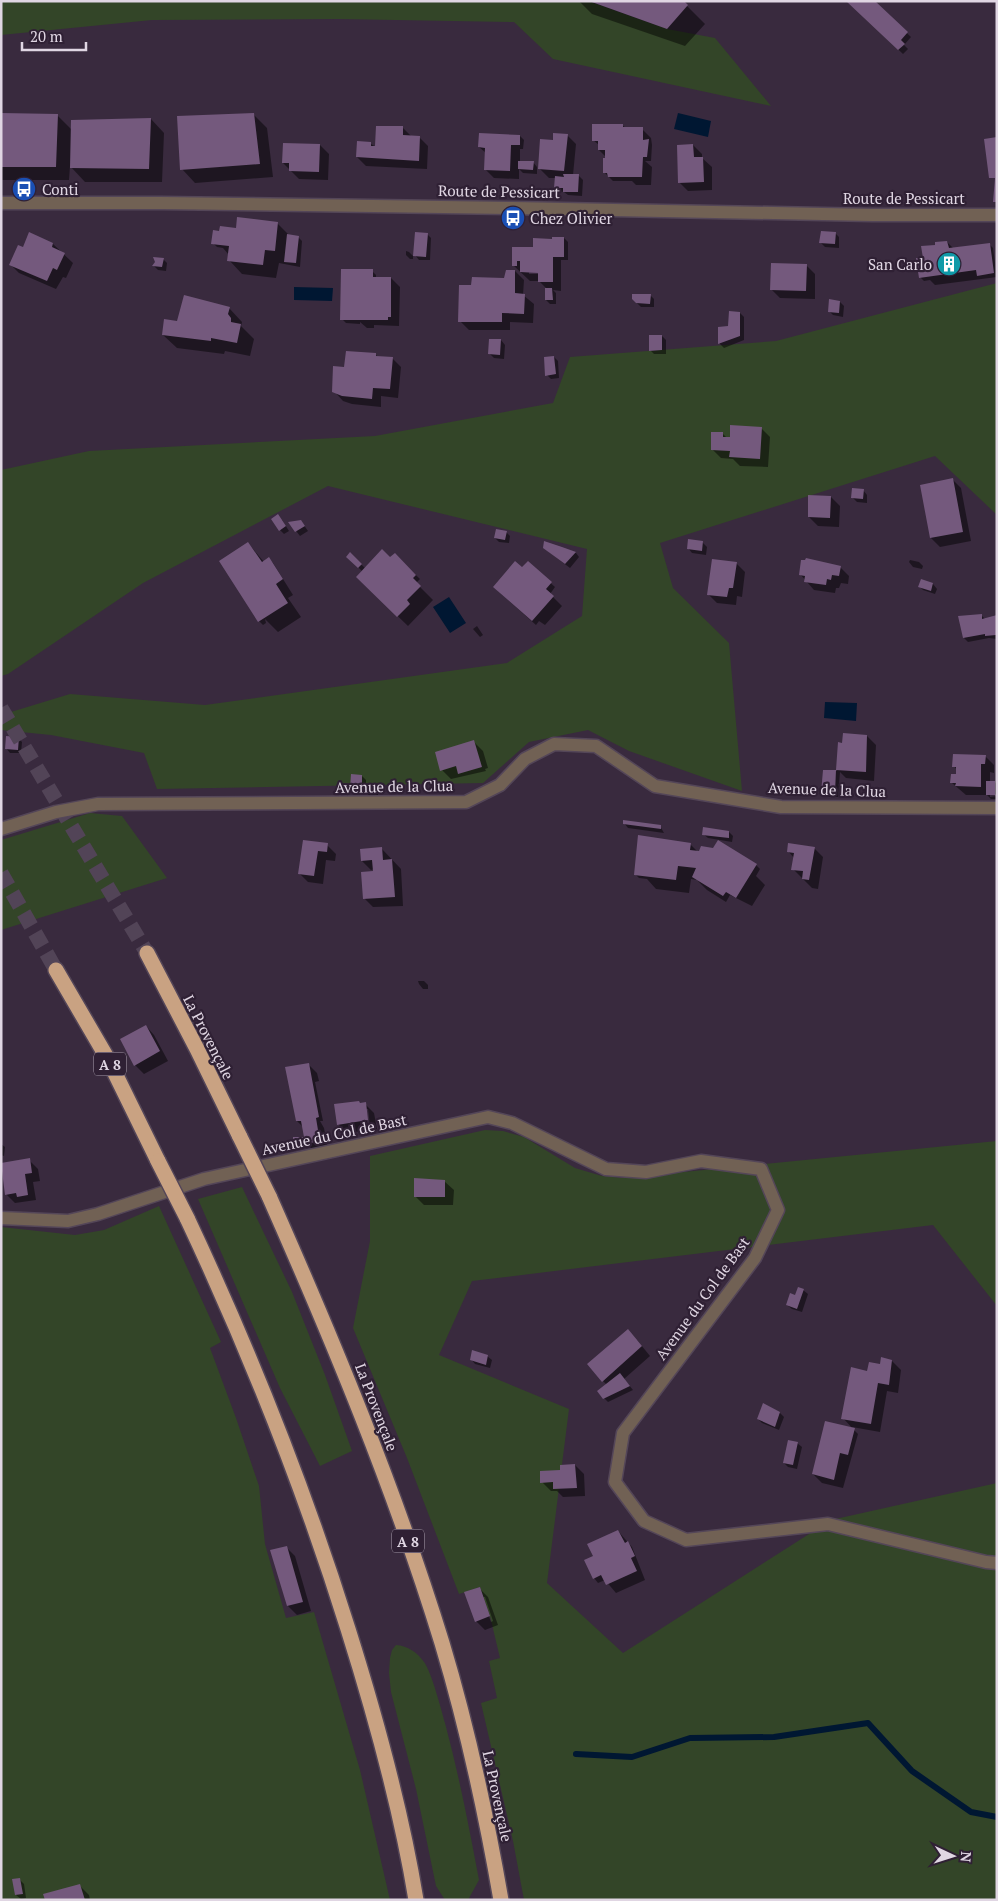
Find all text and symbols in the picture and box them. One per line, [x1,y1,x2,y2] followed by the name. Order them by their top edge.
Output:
[22,20,86,52] scale bar
[30,26,63,46] text: 20 m
[11,176,37,202] bus stop icon: Conti
[42,179,79,199] place label: Conti
[438,180,561,202] street label: Route de Pessicart
[843,188,965,208] street label: Route de Pessicart
[500,205,526,231] bus stop icon: Chez Olivier
[530,208,613,228] place label: Chez Olivier
[936,251,962,277] building icon: San Carlo
[868,254,932,274] place label: San Carlo
[335,775,454,797] street label: Avenue de la Clua
[767,777,887,801] street label: Avenue de la Clua
[179,991,239,1083] street label: La Provençale
[94,1052,126,1076] road number: A 8
[260,1109,409,1159] street label: Avenue du Col de Bast
[651,1232,754,1364] street label: Avenue du Col de Bast
[351,1360,403,1454] street label: La Provençale
[392,1530,424,1552] road number: A 8
[479,1749,517,1843] street label: La Provençale
[928,1831,978,1881] north arrow
[957,1851,976,1863] text: N

